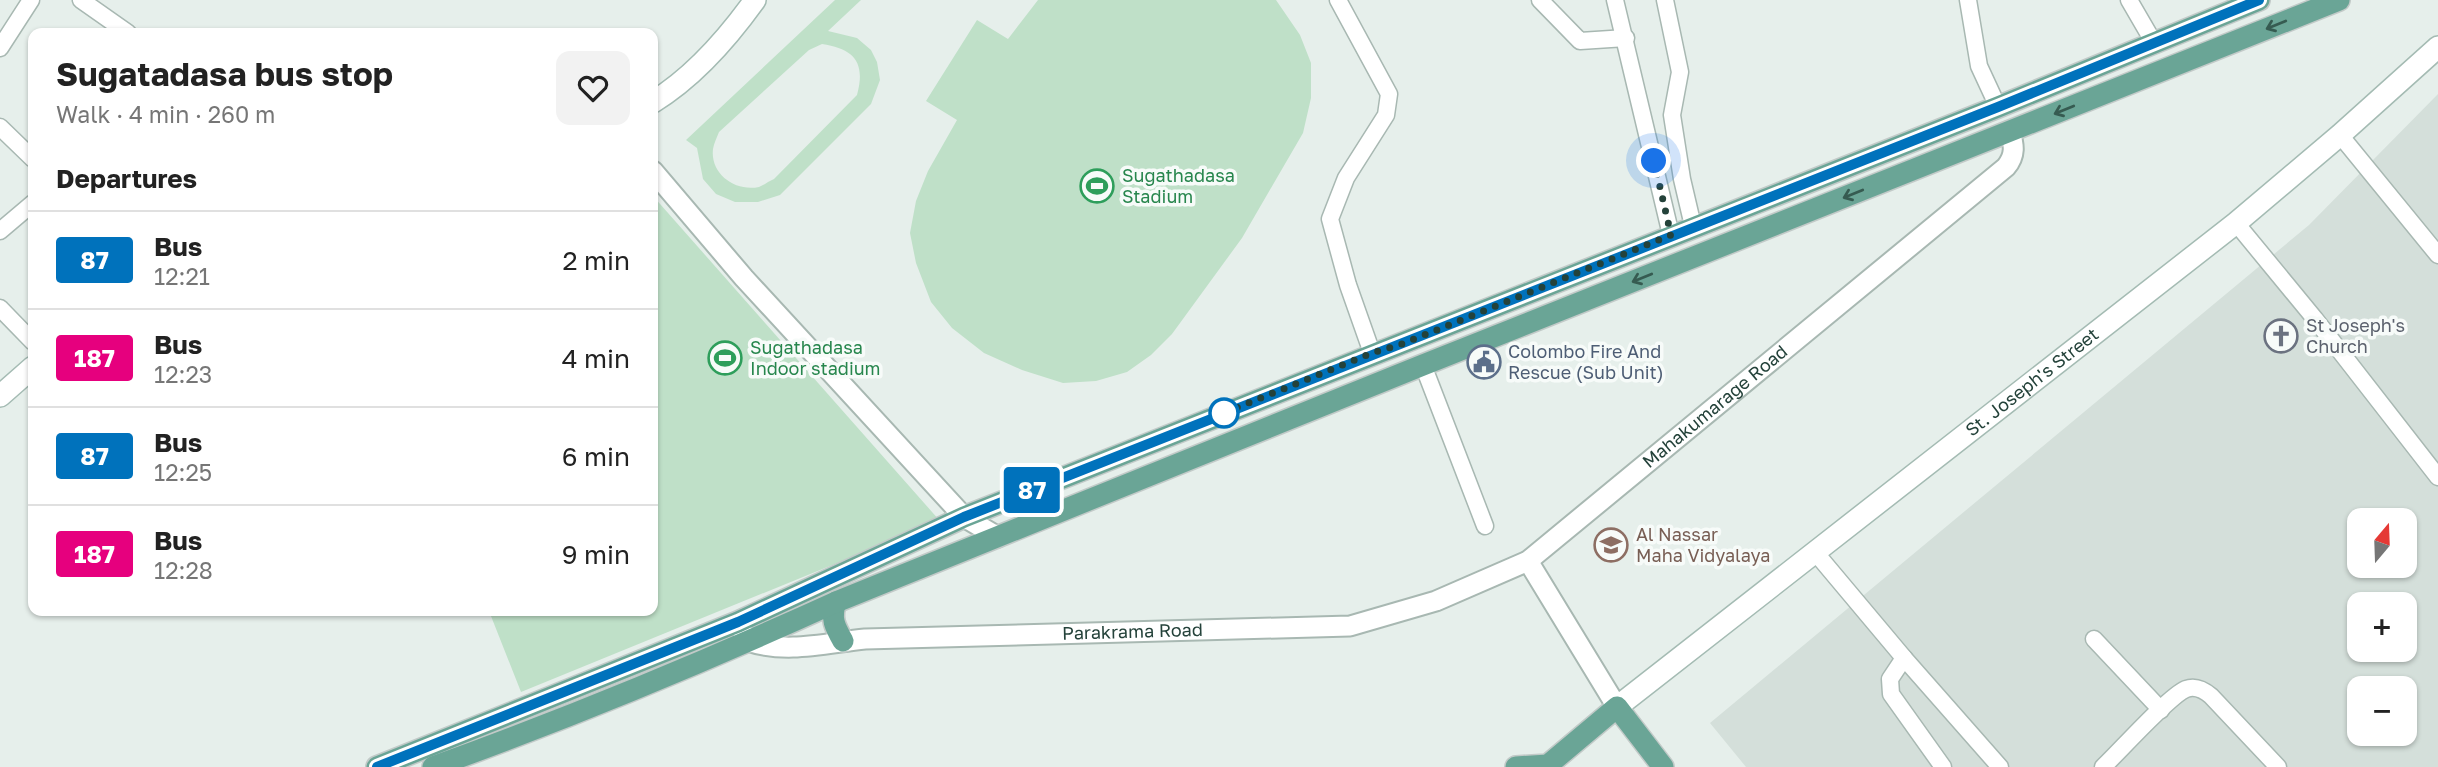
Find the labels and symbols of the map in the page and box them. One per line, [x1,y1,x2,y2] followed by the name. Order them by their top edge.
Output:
[2265,20,2287,33] one-way arrow
[2054,104,2076,117] one-way arrow
[1636,143,1671,178] your location
[1122,164,1235,207] place label: Sugathadasa Stadium
[1078,167,1116,205] sports icon: Sugathadasa Stadium
[1843,188,1864,201] one-way arrow
[1631,272,1653,285] one-way arrow
[2306,314,2405,357] place label: St Joseph's Church
[2262,317,2300,355] church icon: St Joseph's Church
[1961,323,2103,440] street label: St. Joseph's Street
[750,336,881,379] place label: Sugathadasa Indoor stadium
[706,339,744,377] sports icon: Sugathadasa Indoor stadium
[1508,340,1664,383] place label: Colombo Fire And Rescue (Sub Unit)
[1638,340,1791,472] street label: Mahakumarage Road
[1465,343,1503,381] public building icon: Colombo Fire And Rescue (Sub Unit)
[1209,398,1239,428] unlabelled marker
[1000,467,1064,513] line badge: 87
[2347,508,2417,578] north arrow
[1636,523,1770,566] place label: Al Nassar Maha Vidyalaya
[1592,526,1630,564] school or university icon: Al Nassar Maha Vidyalaya
[1062,618,1203,644] street label: Parakrama Road

